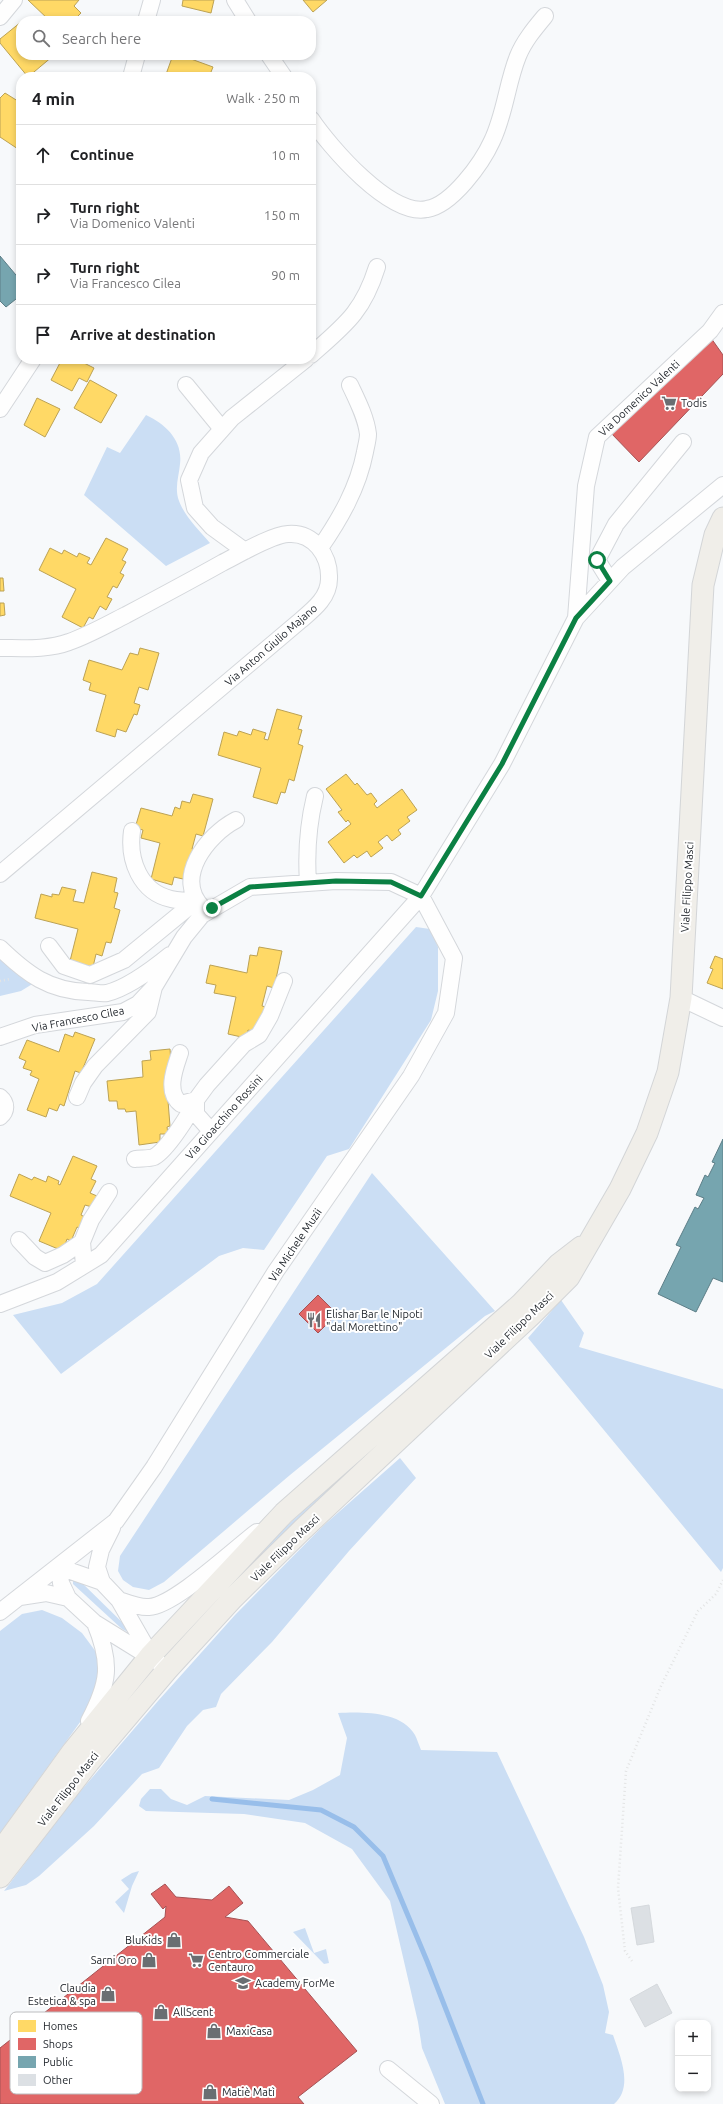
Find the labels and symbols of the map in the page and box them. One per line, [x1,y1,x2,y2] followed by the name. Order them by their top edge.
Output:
[596,358,682,438] street label: Via Domenico Valenti
[660,394,678,412] supermarket icon: Todis
[681,397,707,409] place label: Todis
[588,551,606,569] route start
[222,602,320,688] street label: Via Anton Giulio Majano
[679,841,695,933] street label: Viale Filippo Masci
[203,899,221,917] route end
[31,1004,125,1034] street label: Via Francesco Cilea
[183,1072,265,1162] street label: Via Gioacchino Rossini
[266,1206,324,1284] street label: Via Michele Muzii
[482,1289,556,1361] street label: Viale Filippo Masci
[326,1308,422,1333] place label: Elishar Bar le Nipoti "dal Morettino"
[305,1311,323,1329] restaurant icon: Elishar Bar le Nipoti "dal Morettino"
[248,1512,322,1584] street label: Viale Filippo Masci
[35,1750,101,1828] street label: Viale Filippo Masci
[165,1931,183,1949] shop icon: BluKids
[125,1934,162,1946] place label: BluKids
[208,1948,309,1973] place label: Centro Commerciale Centauro
[140,1951,158,1969] shop icon: Sarni Oro
[187,1951,205,1969] supermarket icon: Centro Commerciale Centauro
[91,1954,137,1966] place label: Sarni Oro
[234,1974,252,1992] school or university icon: Academy ForMe
[255,1977,335,1989] place label: Academy ForMe
[28,1982,96,2007] place label: Claudia Estetica & spa
[99,1985,117,2003] shop icon: Claudia Estetica & spa
[152,2003,170,2021] shop icon: AllScent
[173,2006,214,2018] place label: AllScent
[10,2012,142,2094] legend
[43,2020,78,2032] text: Homes
[205,2022,223,2040] shop icon: MaxiCasa
[226,2025,272,2037] place label: MaxiCasa
[43,2038,73,2050] text: Shops
[43,2056,73,2068] text: Public
[43,2074,73,2086] text: Other
[201,2083,219,2101] shop icon: Matiè Matì
[222,2086,275,2098] place label: Matiè Matì

